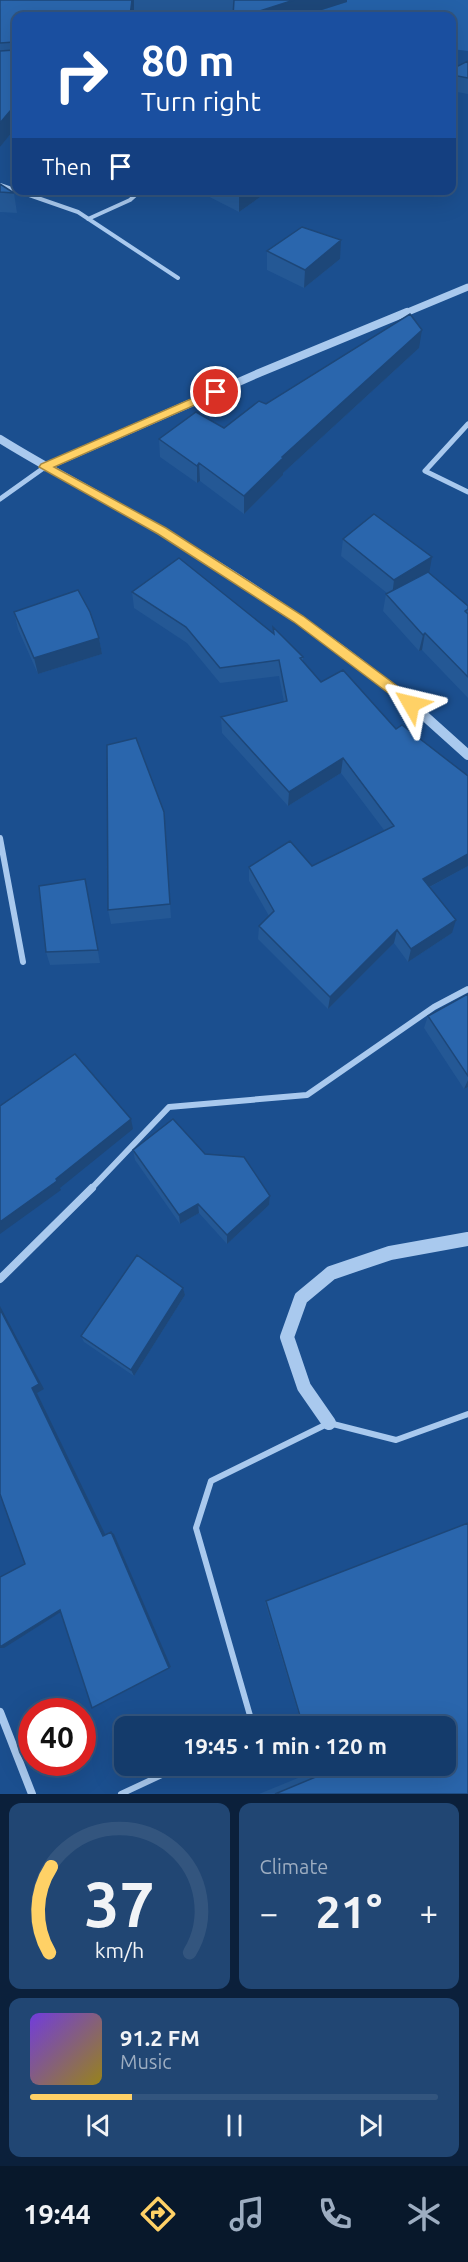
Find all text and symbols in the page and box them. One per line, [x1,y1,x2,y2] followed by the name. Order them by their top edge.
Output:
[42,36,120,114] icon: right
[141,37,235,84] text: 80 m
[141,86,261,116] text: Turn right
[104,150,137,183] icon: arrive
[42,154,92,179] text: Then
[190,366,241,417] pin
[199,375,232,408] icon: arrive
[379,672,443,736] position arrow
[18,1698,96,1776] speed limit sign: 40
[183,1733,387,1758] text: 19:45 · 1 min · 120 m
[260,1855,328,1878] text: Climate
[84,1869,154,1939] text: 37
[315,1886,382,1937] text: 21°
[260,1894,278,1931] text: −
[419,1894,438,1931] text: +
[94,1938,144,1962] text: km/h
[120,2025,200,2050] text: 91.2 FM
[120,2050,172,2073] text: Music
[82,2109,115,2142] icon: previous
[218,2109,251,2142] icon: pause
[354,2109,387,2142] icon: next
[137,2193,179,2235] icon: directions
[226,2193,268,2235] icon: music
[314,2193,356,2235] icon: phone
[403,2193,445,2235] icon: climate
[23,2199,91,2229] text: 19:44

